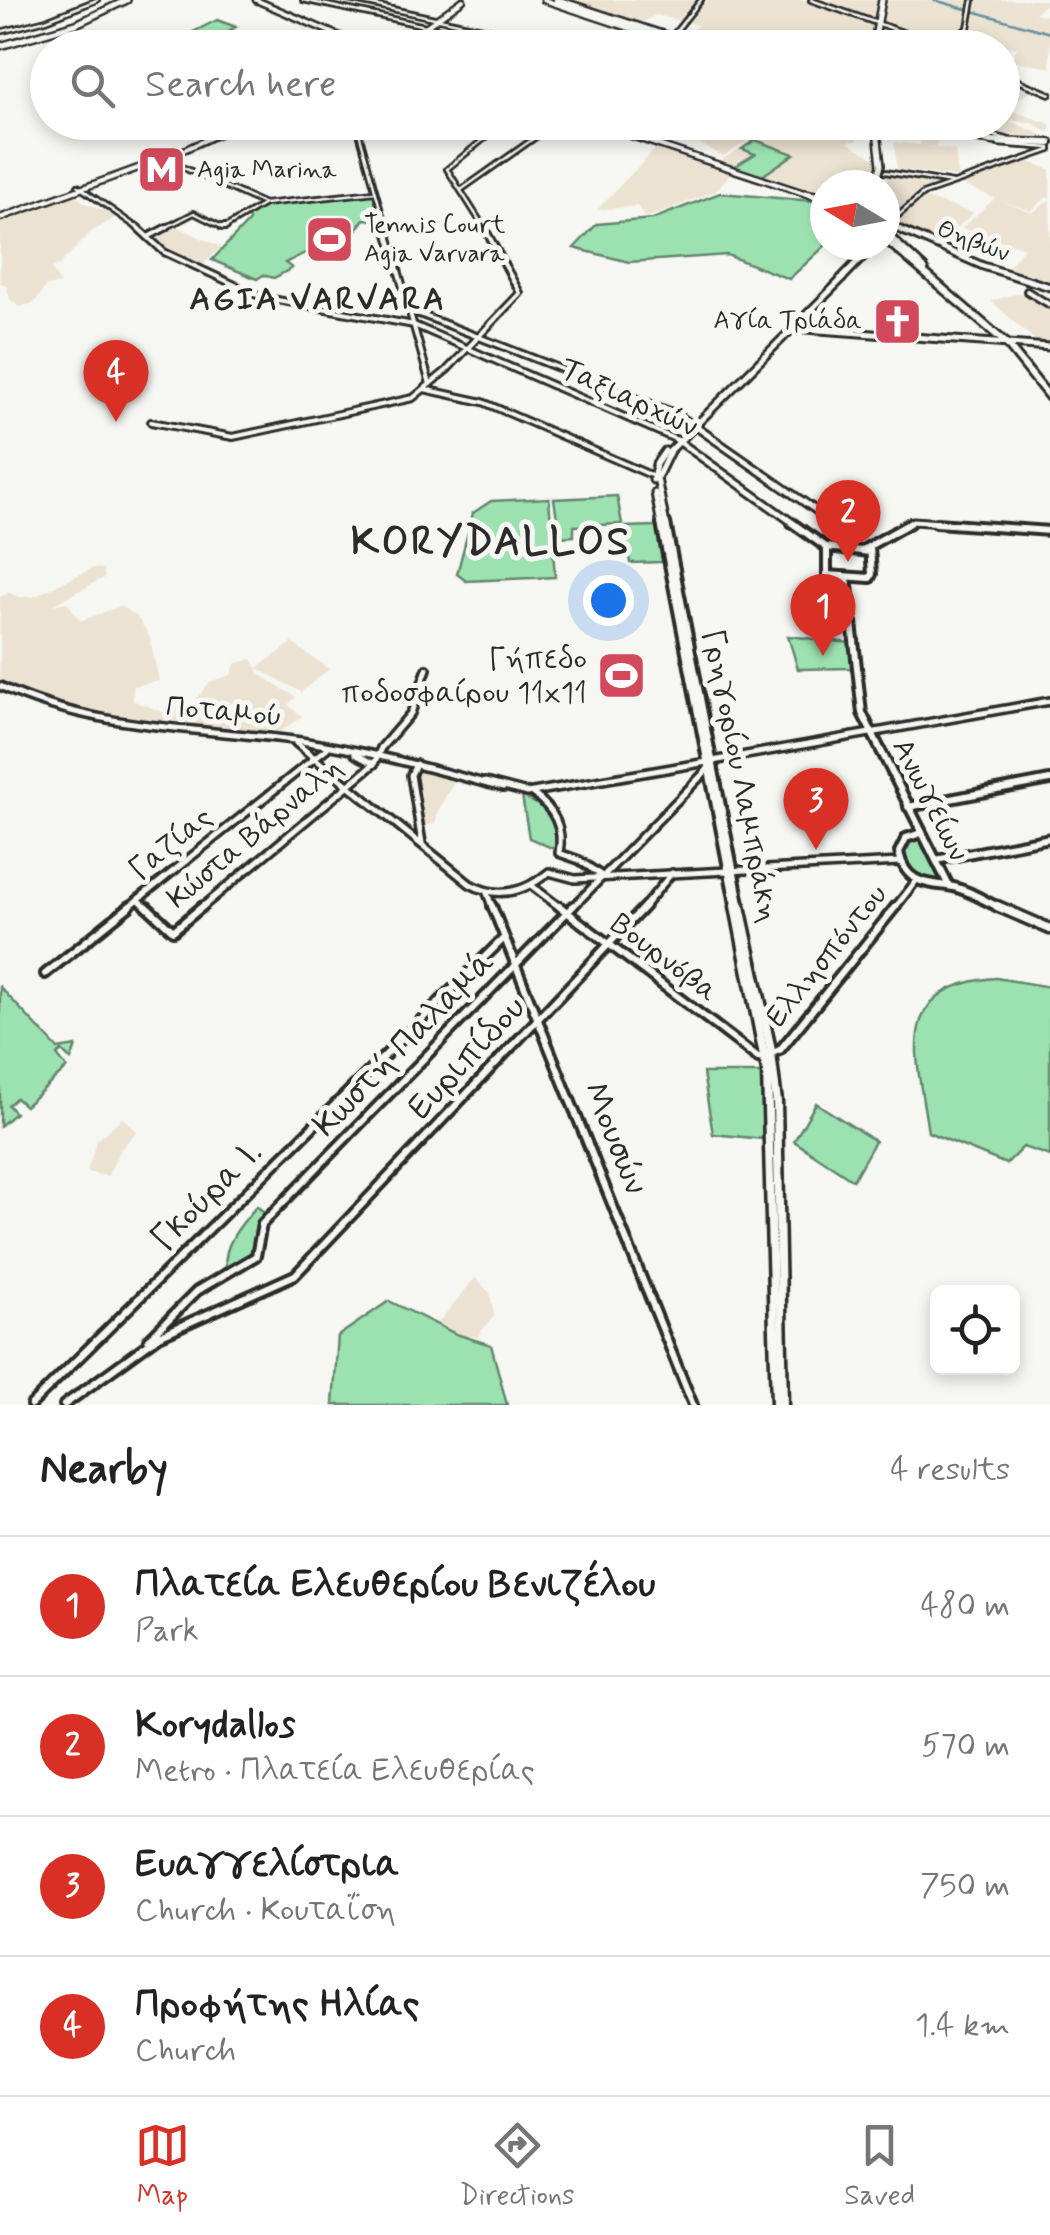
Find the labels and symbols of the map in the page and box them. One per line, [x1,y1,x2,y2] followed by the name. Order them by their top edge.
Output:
[136,144,188,196] metro station icon: Agia Marina
[197,154,338,187] place label: Agia Marina
[810,170,900,260] north arrow
[364,209,506,271] place label: Tennis Court Agia Varvara
[303,213,355,265] sports icon: Tennis Court Agia Varvara
[932,213,1014,271] street label: Θηβών
[190,279,446,321] district label: AGIA VARVARA
[871,295,923,347] church icon: Αγία Τριάδα
[714,305,862,338] place label: Αγία Τριάδα
[84,340,148,422] pin: 4
[554,349,704,447] street label: Ταξιαρχών
[816,480,880,562] pin: 2
[351,517,631,569] district label: KORYDALLOS
[790,574,856,656] pin: 1
[583,575,634,626] your location
[692,626,788,926] street label: Γρηγορίου Λαμπράκη
[341,640,587,713] place label: Γήπεδο ποδοσφαίρου 11x11
[596,650,648,702] sports icon: Γήπεδο ποδοσφαίρου 11x11
[164,688,284,736] street label: Ποταμού
[883,732,977,868] street label: Ανωγείων
[159,748,351,918] street label: Κώστα Βάρναλη
[784,768,848,850] pin: 3
[121,799,221,889] street label: Γαζίας
[757,877,897,1035] street label: Ελλησπόντου
[602,905,726,1011] street label: Βουρνόβα
[303,941,505,1147] street label: Κωστή Παλαμά
[398,986,536,1130] street label: Ευριπίδου
[572,1075,658,1201] street label: Μουσών
[141,1130,273,1262] street label: Γκούρα Ι.

